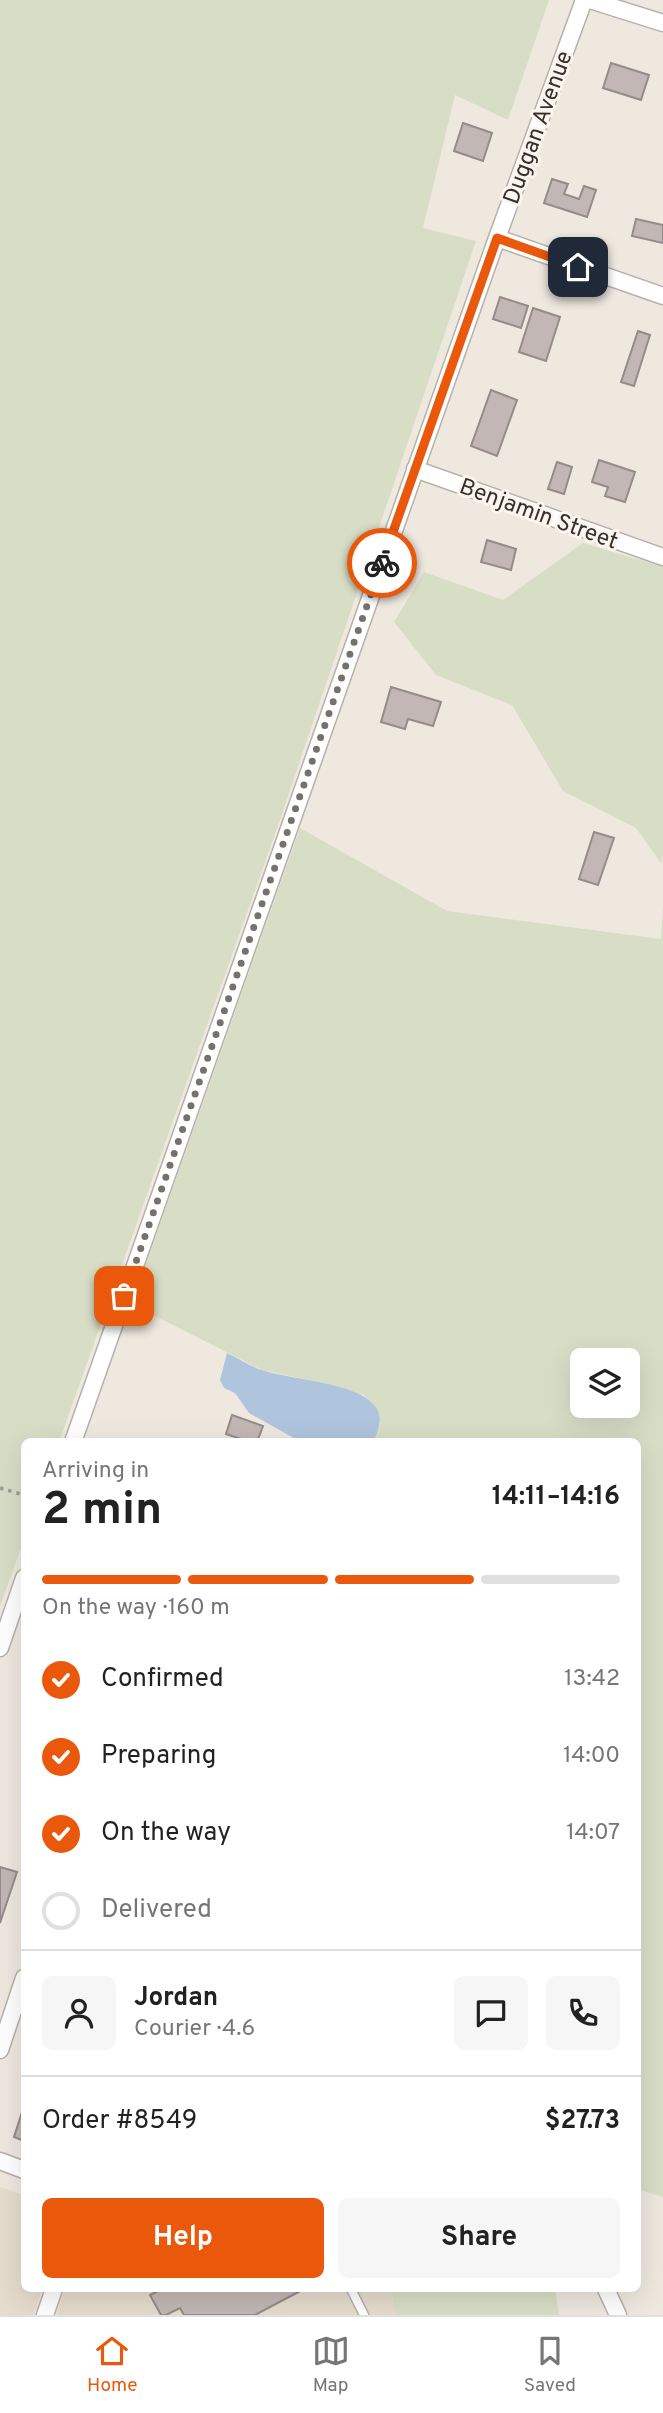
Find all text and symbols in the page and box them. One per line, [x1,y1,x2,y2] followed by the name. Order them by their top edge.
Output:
[498,47,581,209] street label: Duggan Avenue
[548,237,608,297] pin
[559,248,597,286] icon: home
[455,473,621,557] street label: Benjamin Street
[347,528,417,598] courier
[363,544,401,582] icon: bike
[94,1266,154,1326] pin
[105,1277,143,1315] icon: bag
[570,1348,640,1418] map controls
[570,1348,640,1418] button: layers
[42,1457,149,1486] text: Arriving in
[492,1481,620,1514] text: 14:11–14:16
[42,1482,162,1541] text: 2 min
[42,1594,230,1623] text: On the way · 160 m
[42,1661,80,1699] icon: check
[101,1663,224,1696] text: Confirmed
[564,1665,620,1694] text: 13:42
[42,1738,80,1776] icon: check
[101,1740,216,1773] text: Preparing
[563,1742,620,1771] text: 14:00
[42,1815,80,1853] icon: check
[101,1817,231,1850] text: On the way
[566,1819,620,1848] text: 14:07
[101,1894,212,1927] text: Delivered
[42,1976,116,2050] button: person
[454,1976,528,2050] button: chat
[546,1976,620,2050] button: phone
[134,1982,218,2015] text: Jordan
[134,2015,255,2044] text: Courier · 4.6
[42,2105,197,2138] text: Order #8549
[545,2105,620,2138] text: $27.73
[42,2198,324,2278] button: Help
[338,2198,620,2278] button: Share
[87,2332,138,2398] tab: Home
[312,2332,350,2398] tab: Map
[524,2332,576,2398] tab: Saved

